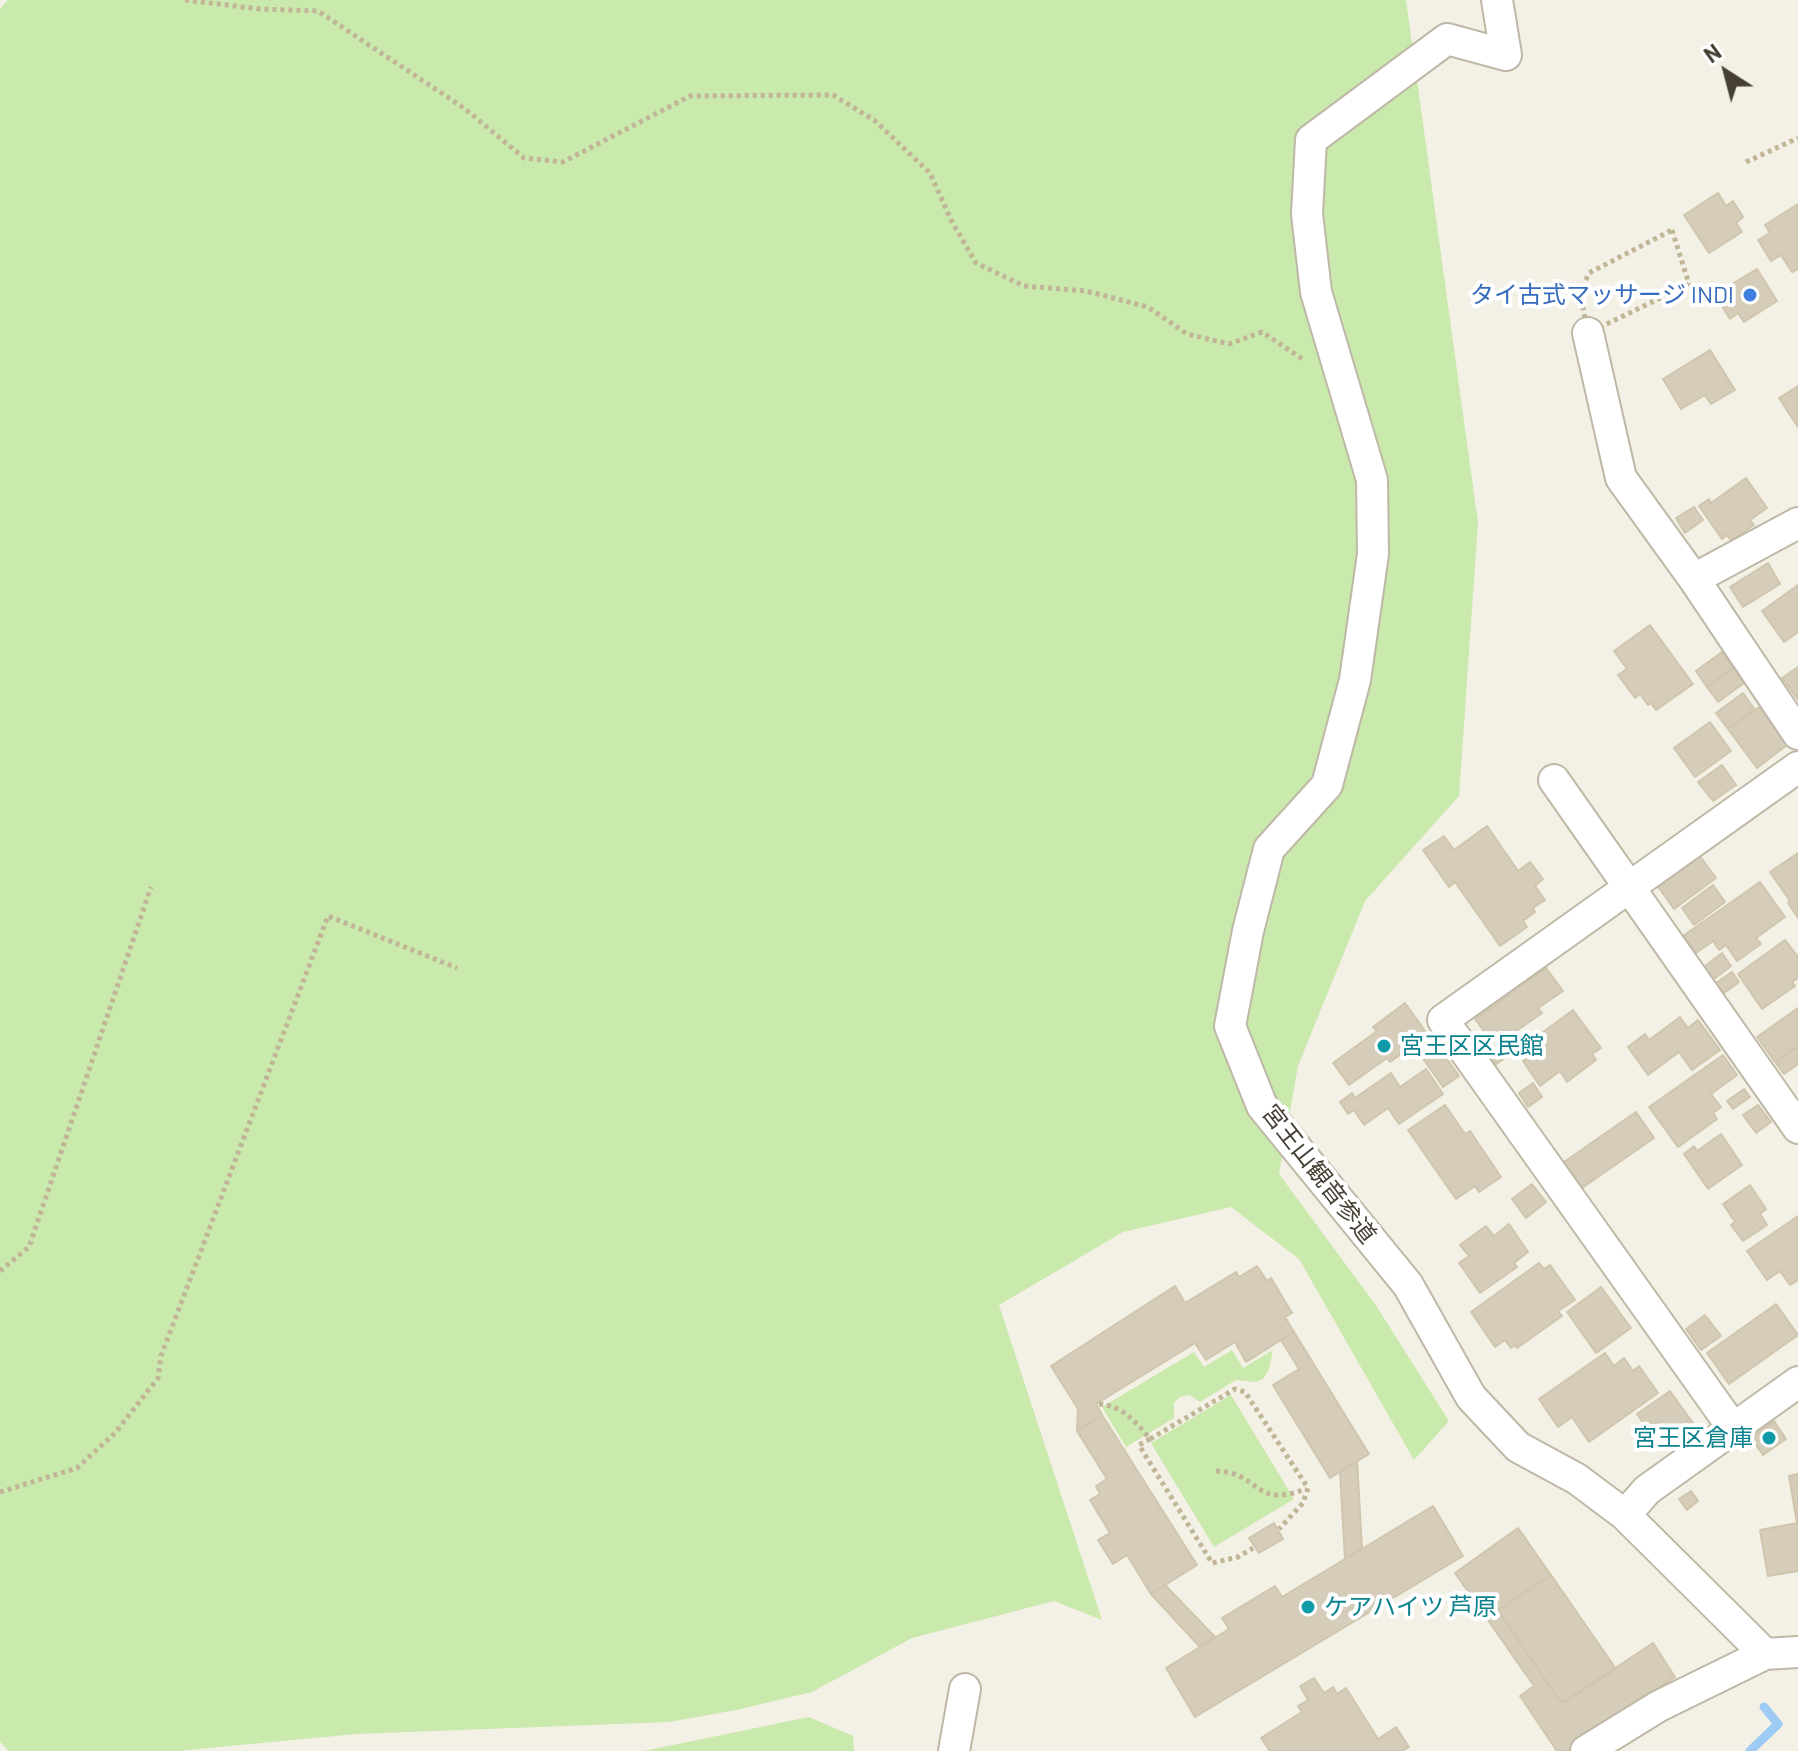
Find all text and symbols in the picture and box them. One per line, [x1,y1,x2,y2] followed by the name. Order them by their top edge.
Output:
[1686,32,1766,112] north arrow
[1698,38,1725,67] text: N
[1470,281,1734,309] place label: タイ古式マッサージ INDI
[1741,286,1759,304] marker: タイ古式マッサージ INDI
[1400,1032,1544,1060] place label: 宮王区区民館
[1375,1037,1393,1055] marker: 宮王区区民館
[1256,1099,1382,1249] street label: 宮王山観音参道
[1633,1424,1753,1452] place label: 宮王区倉庫
[1760,1429,1778,1447] marker: 宮王区倉庫
[1324,1593,1497,1621] place label: ケアハイツ 芦原
[1299,1598,1317,1616] marker: ケアハイツ 芦原

